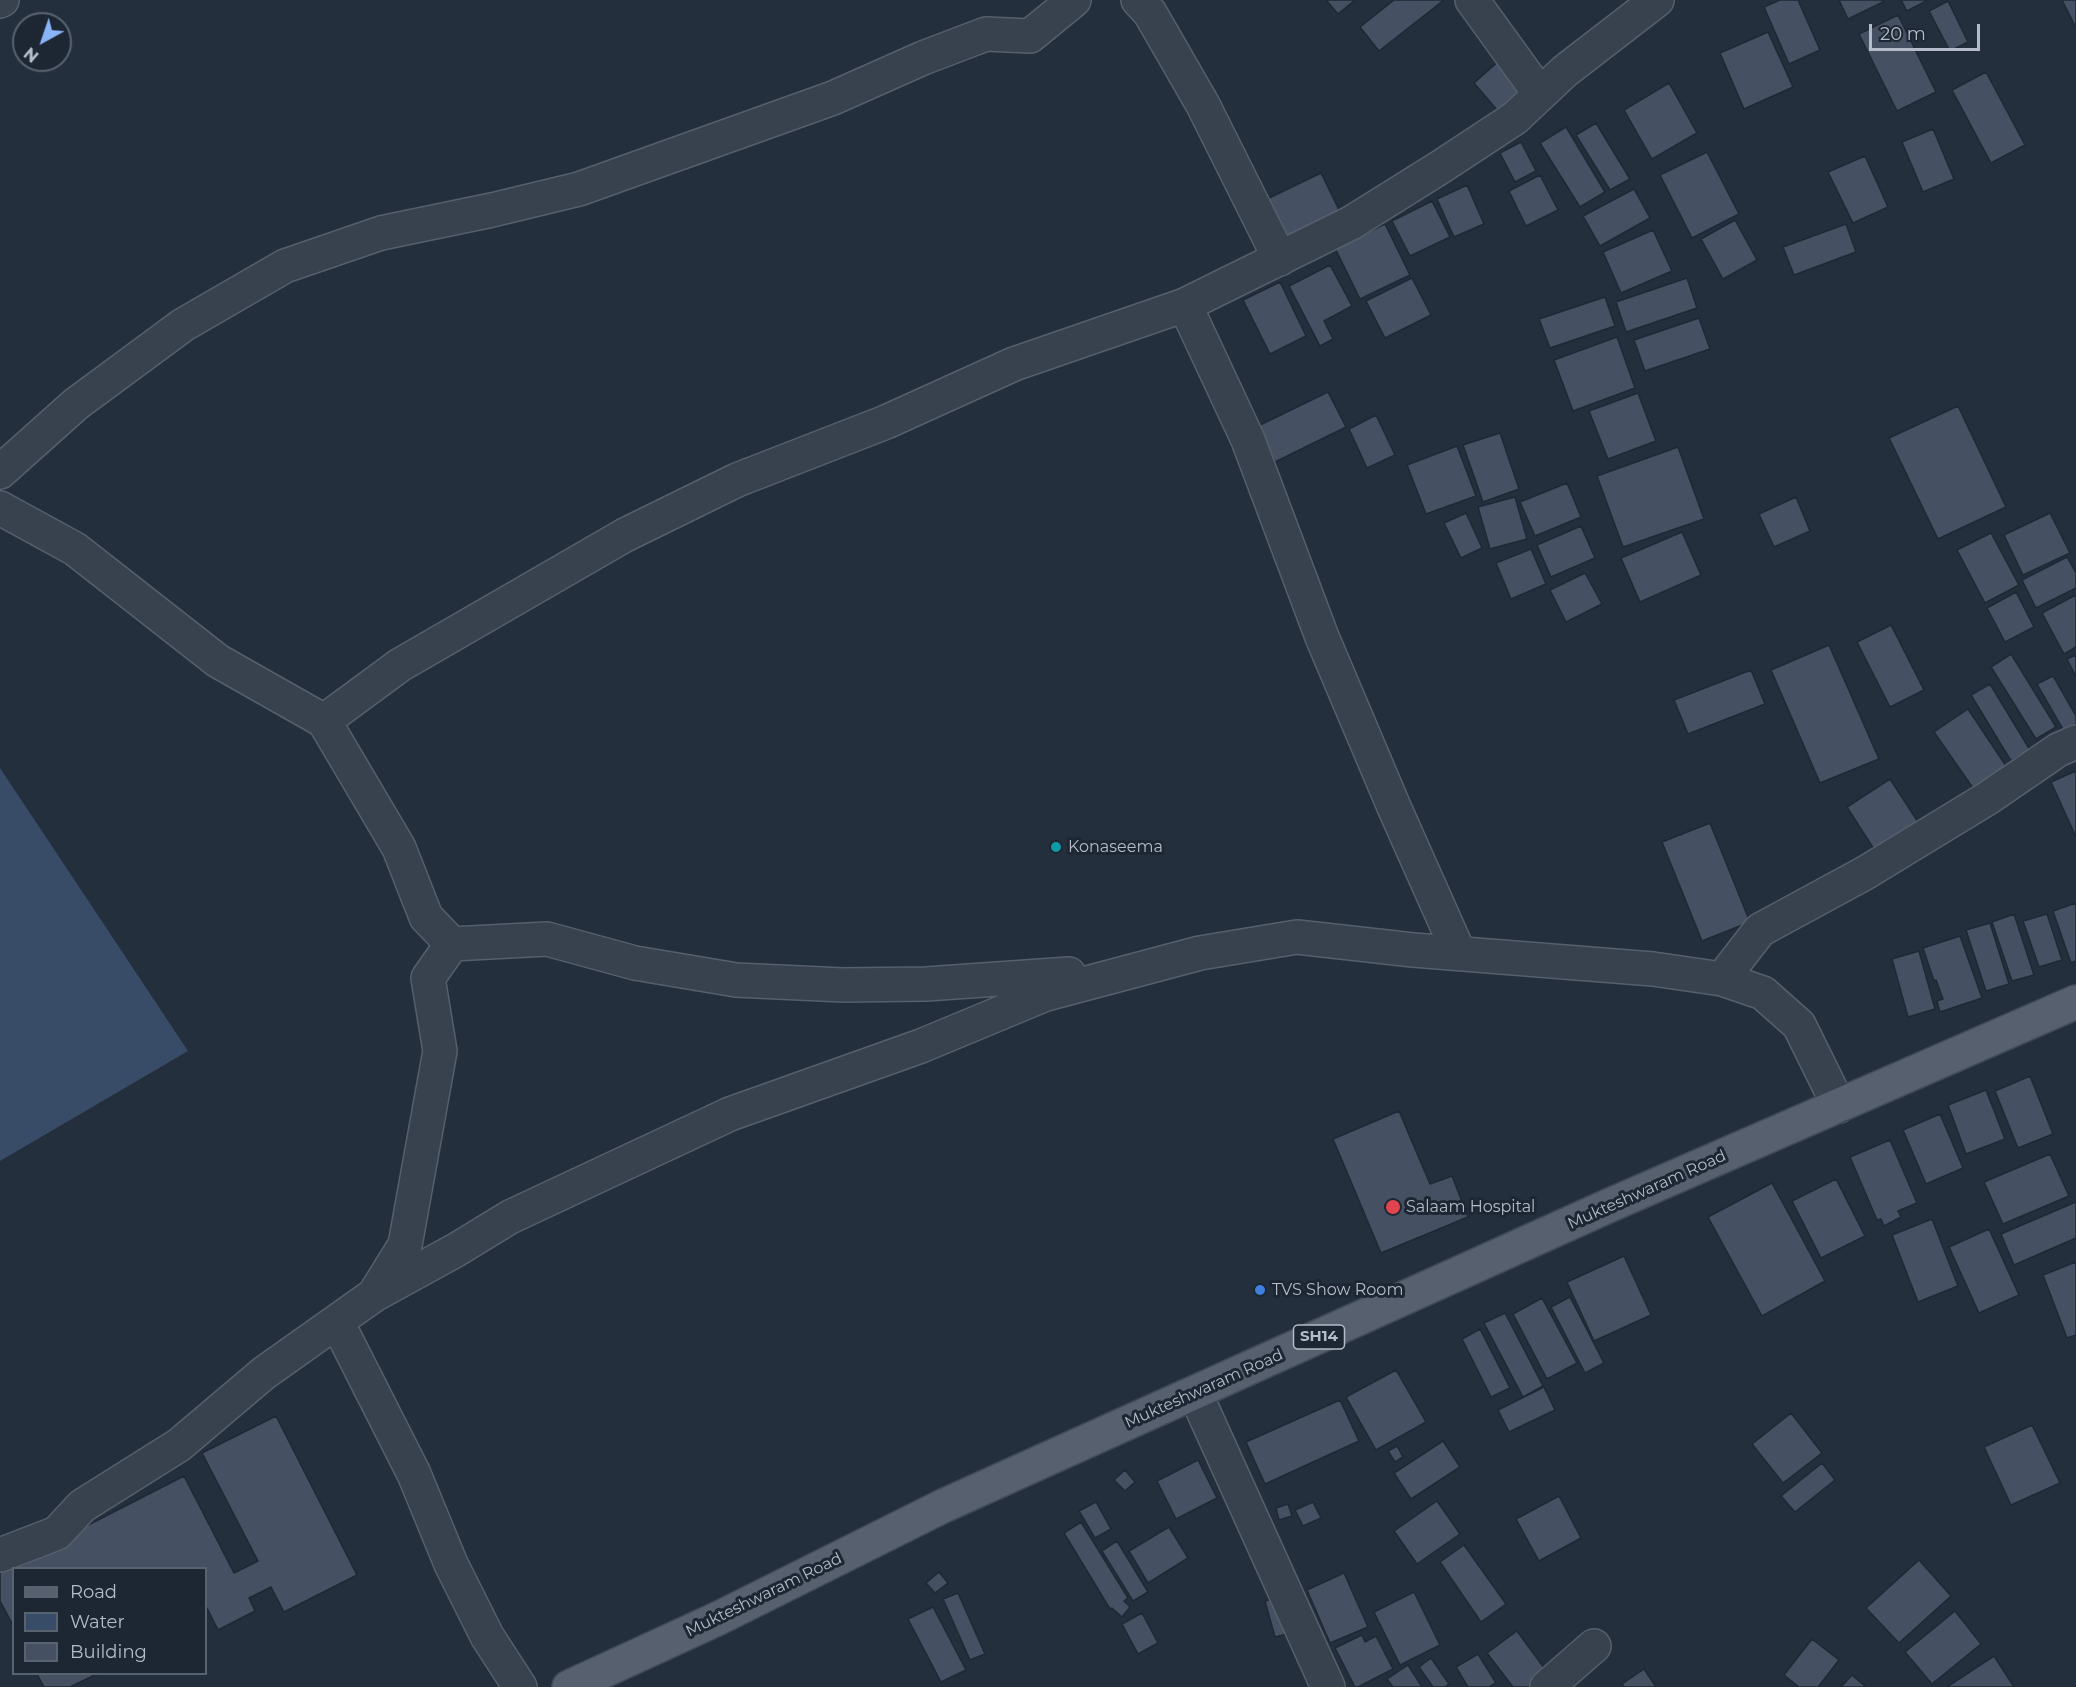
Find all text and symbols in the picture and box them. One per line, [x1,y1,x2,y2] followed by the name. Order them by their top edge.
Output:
[12,12,72,72] north arrow
[1872,12,1983,50] scale bar
[1880,23,1926,45] text: 20 m
[20,43,42,66] text: N
[1068,837,1163,857] place label: Konaseema
[1049,840,1063,854] marker: Konaseema
[1565,1146,1729,1234] street label: Mukteshwaram Road
[1406,1197,1535,1217] place label: Salaam Hospital
[1384,1198,1402,1216] marker: Salaam Hospital
[1272,1280,1403,1300] place label: TVS Show Room
[1253,1283,1267,1297] marker: TVS Show Room
[1294,1325,1344,1349] road number: SH14
[1122,1345,1286,1433] street label: Mukteshwaram Road
[683,1549,845,1641] street label: Mukteshwaram Road
[12,1567,207,1675] legend
[70,1581,117,1603] text: Road
[70,1611,125,1633] text: Water
[70,1641,147,1663] text: Building

